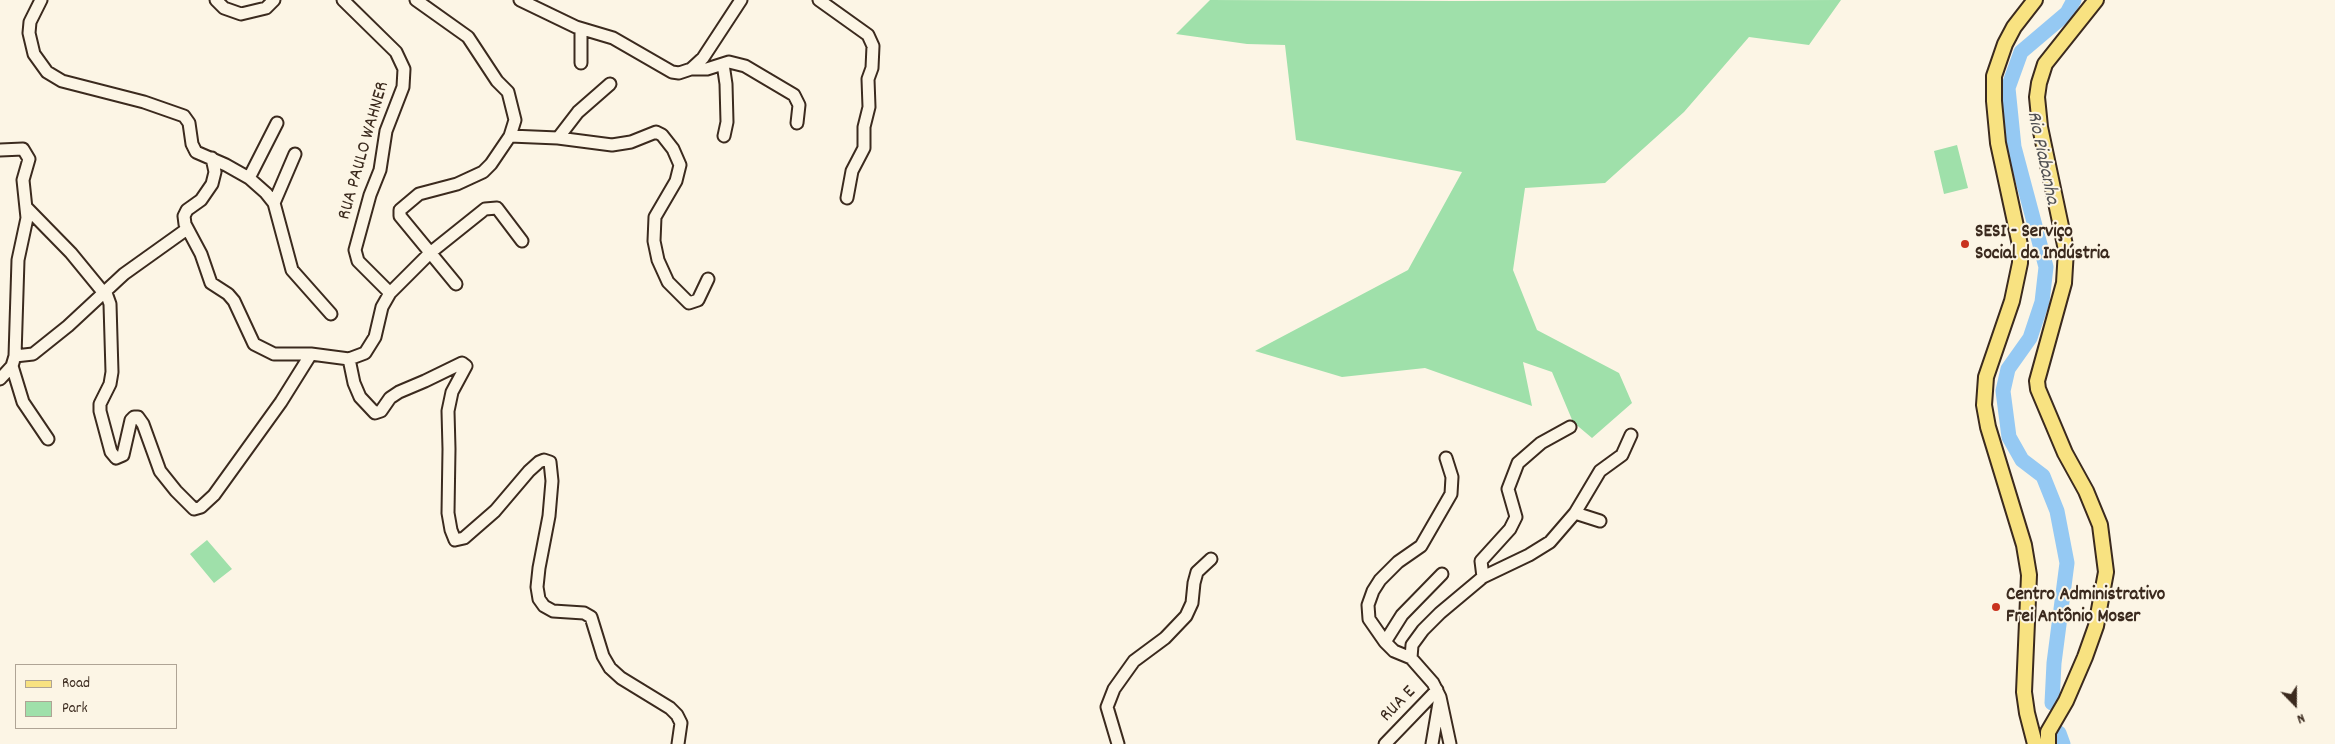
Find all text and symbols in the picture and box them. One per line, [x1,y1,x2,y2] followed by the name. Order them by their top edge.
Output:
[334,79,396,223] street label: RUA PAULO WAHNER
[2019,109,2063,207] water label: Rio Piabanha
[1975,222,2109,266] place label: SESI - Serviço Social da Indústria
[1959,238,1971,250] marker: SESI - Serviço Social da Indústria
[2006,585,2165,629] place label: Centro Administrativo Frei Antônio Moser
[1990,601,2002,613] marker: Centro Administrativo Frei Antônio Moser
[15,664,178,729] legend
[62,673,90,695] text: Road
[2270,679,2320,729] north arrow
[1376,682,1422,728] street label: RUA E
[62,698,88,720] text: Park
[2294,707,2308,728] text: N

